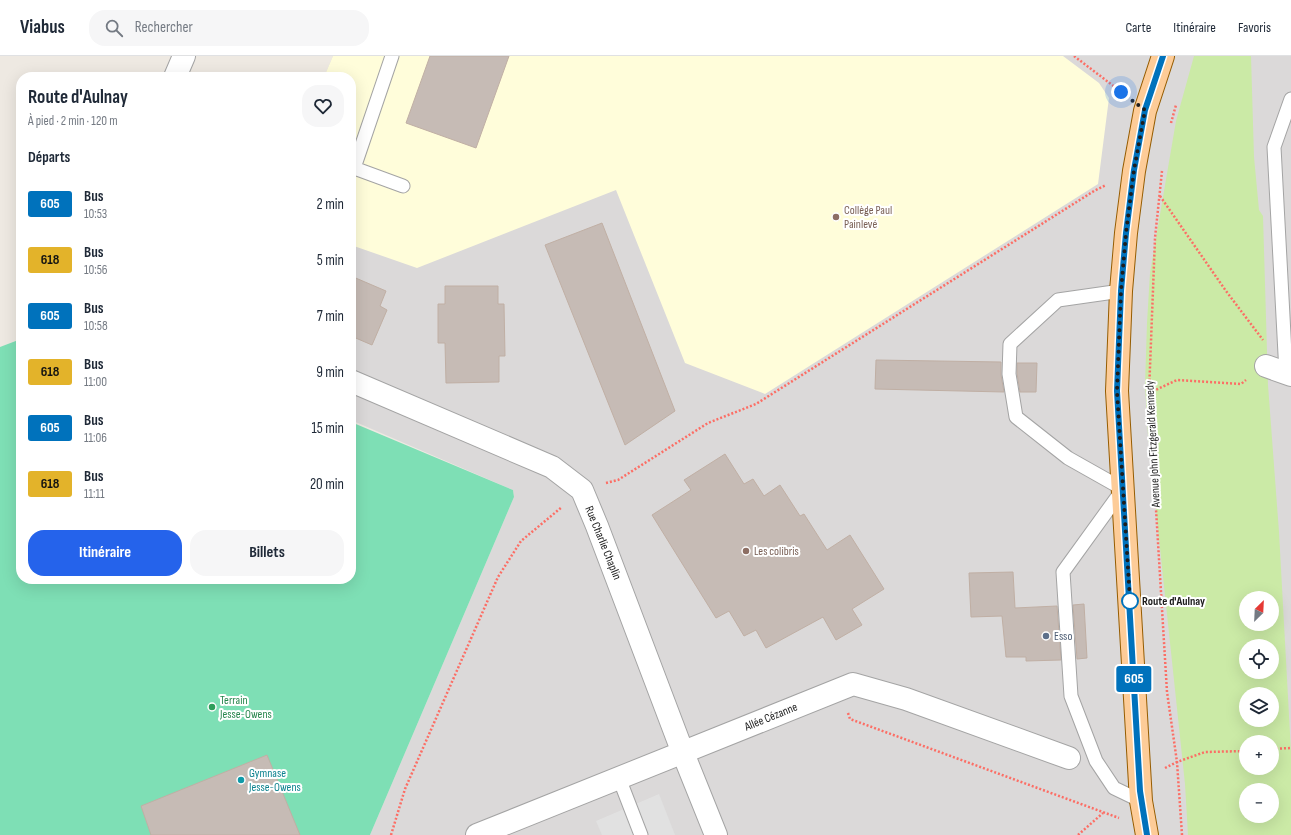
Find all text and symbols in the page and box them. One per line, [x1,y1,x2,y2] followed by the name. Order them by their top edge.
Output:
[89,10,369,46] search box
[20,16,65,39] text: Viabus
[103,17,125,39] icon: search
[135,18,193,37] text: Rechercher
[1125,19,1151,36] text: Carte
[1173,19,1216,36] text: Itinéraire
[1238,19,1271,36] text: Favoris
[1111,82,1131,102] your location
[302,85,344,127] button: heart
[28,86,128,109] text: Route d'Aulnay
[28,113,118,129] text: À pied · 2 min · 120 m
[28,148,70,167] text: Départs
[84,187,103,206] text: Bus
[40,195,60,212] text: 605
[317,195,344,214] text: 2 min
[844,203,892,232] place label: Collège Paul Painlevé
[84,206,107,222] text: 10:53
[831,212,841,222] marker: Collège Paul Painlevé
[84,243,103,262] text: Bus
[41,251,59,268] text: 618
[317,251,344,270] text: 5 min
[84,262,108,278] text: 10:56
[84,299,103,318] text: Bus
[40,307,60,324] text: 605
[317,307,344,326] text: 7 min
[84,318,108,334] text: 10:58
[84,355,103,374] text: Bus
[41,363,59,380] text: 618
[316,363,344,382] text: 9 min
[84,374,107,390] text: 11:00
[1142,380,1164,509] street label: Avenue John Fitzgerald Kennedy
[84,411,103,430] text: Bus
[40,419,60,436] text: 605
[312,419,344,438] text: 15 min
[84,430,107,446] text: 11:06
[84,467,103,486] text: Bus
[41,475,59,492] text: 618
[310,475,344,494] text: 20 min
[84,486,105,502] text: 11:11
[581,504,625,582] street label: Rue Charlie Chaplin
[28,530,182,576] button: Itinéraire
[190,530,344,576] button: Billets
[754,544,799,559] place label: Les colibris
[741,546,751,556] marker: Les colibris
[1239,591,1279,631] north arrow
[1239,591,1279,823] map controls
[1121,592,1139,610] marker: Route d'Aulnay
[1142,594,1205,609] place label: Route d'Aulnay
[1054,629,1072,644] place label: Esso
[1041,631,1051,641] marker: Esso
[1239,639,1279,679] button: locate
[1111,666,1157,692] line badge: 605
[1124,670,1144,687] text: 605
[1239,687,1279,727] button: layers
[219,693,272,722] place label: Terrain Jesse-Owens
[741,700,800,735] street label: Allée Cézanne
[207,702,217,712] marker: Terrain Jesse-Owens
[1239,735,1279,775] button: +
[248,766,301,795] place label: Gymnase Jesse-Owens
[236,775,246,785] marker: Gymnase Jesse-Owens
[1239,783,1279,823] button: −

